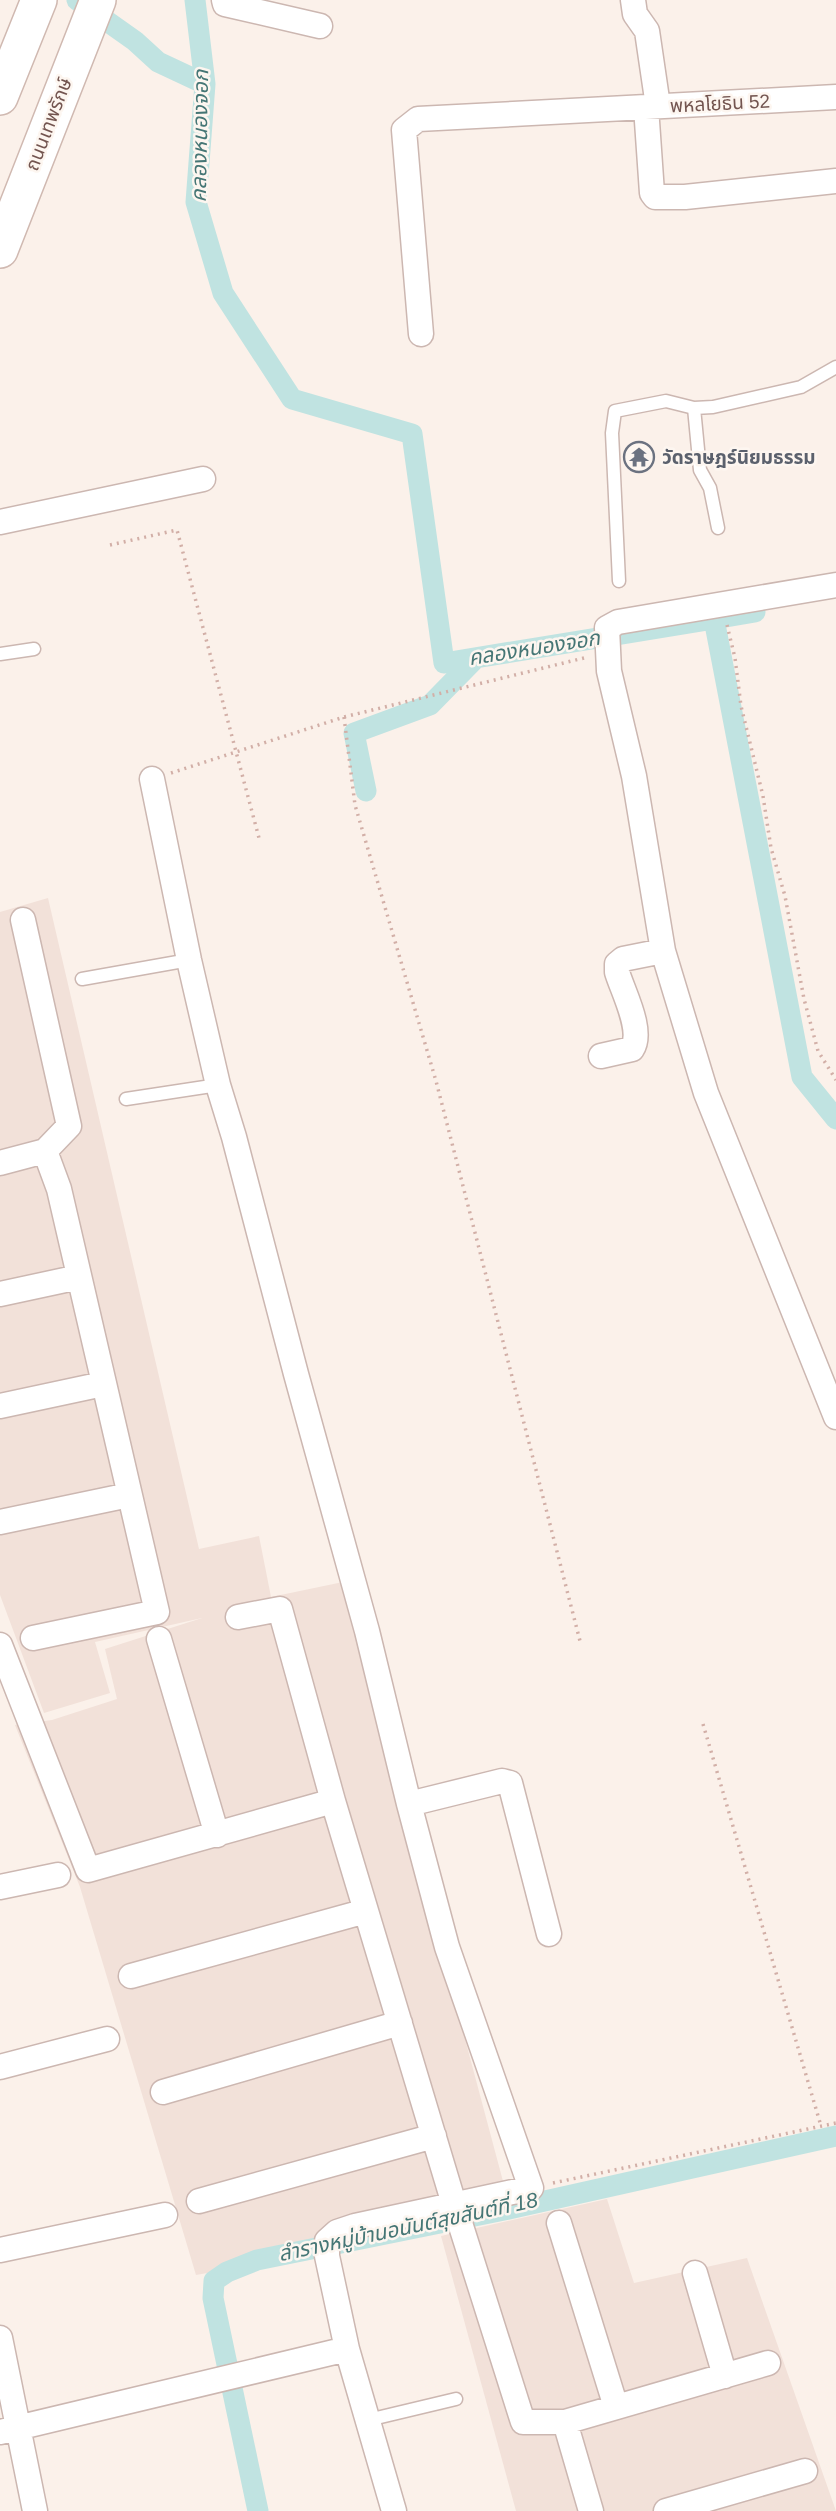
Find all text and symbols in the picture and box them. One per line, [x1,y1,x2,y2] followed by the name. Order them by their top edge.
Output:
[187,68,212,202] water label: คลองหนองจอก
[21,75,76,174] street label: ถนนเทพรักษ์
[669,90,771,117] street label: พหลโยธิน 52
[622,440,656,474] temple icon: วัดราษฎร์นิยมธรรม
[662,447,816,468] place label: วัดราษฎร์นิยมธรรม
[467,626,603,669] water label: คลองหนองจอก
[275,2185,540,2267] water label: ลำรางหมู่บ้านอนันต์สุขสันต์ที่ 18

